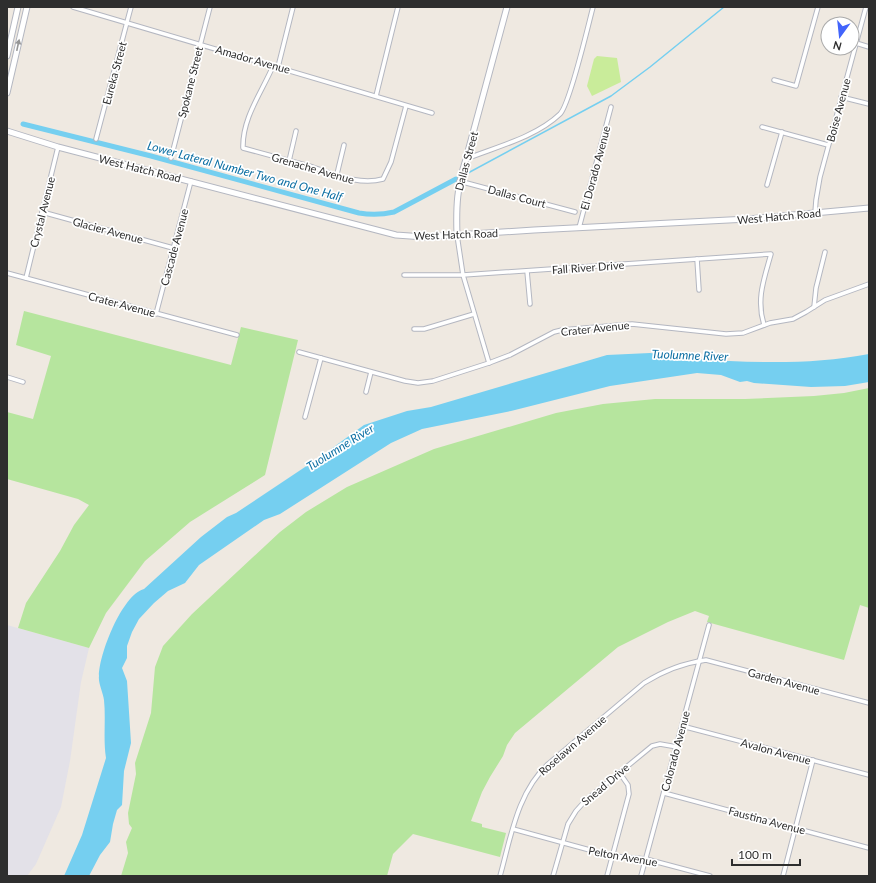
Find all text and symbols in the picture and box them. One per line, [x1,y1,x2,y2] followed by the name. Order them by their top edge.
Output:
[820,16,860,56] north arrow
[16,39,22,51] one-way arrow
[832,39,843,54] text: N
[99,40,129,106] street label: Eureka Street
[214,42,292,76] street label: Amador Avenue
[175,45,205,119] street label: Spokane Street
[823,77,853,143] street label: Boise Avenue
[577,124,613,212] street label: El Dorado Avenue
[452,130,480,192] street label: Dallas Street
[146,138,345,205] water label: Lower Lateral Number Two and One Half
[270,150,356,186] street label: Grenache Avenue
[98,152,182,184] street label: West Hatch Road
[27,175,57,249] street label: Crystal Avenue
[487,182,547,210] street label: Dallas Court
[736,206,822,226] street label: West Hatch Road
[157,207,191,287] street label: Cascade Avenue
[71,214,145,246] street label: Glacier Avenue
[414,226,498,242] street label: West Hatch Road
[551,258,625,276] street label: Fall River Drive
[87,289,157,319] street label: Crater Avenue
[560,318,630,338] street label: Crater Avenue
[651,346,729,364] water label: Tuolumne River
[304,420,377,474] water label: Tuolumne River
[746,665,822,697] street label: Garden Avenue
[658,709,692,793] street label: Colorado Avenue
[536,712,608,778] street label: Roselawn Avenue
[740,735,813,767] street label: Avalon Avenue
[578,760,632,808] street label: Snead Drive
[727,803,807,837] street label: Faustina Avenue
[732,841,800,867] scale bar
[587,844,659,869] street label: Pelton Avenue
[738,847,772,862] text: 100 m

